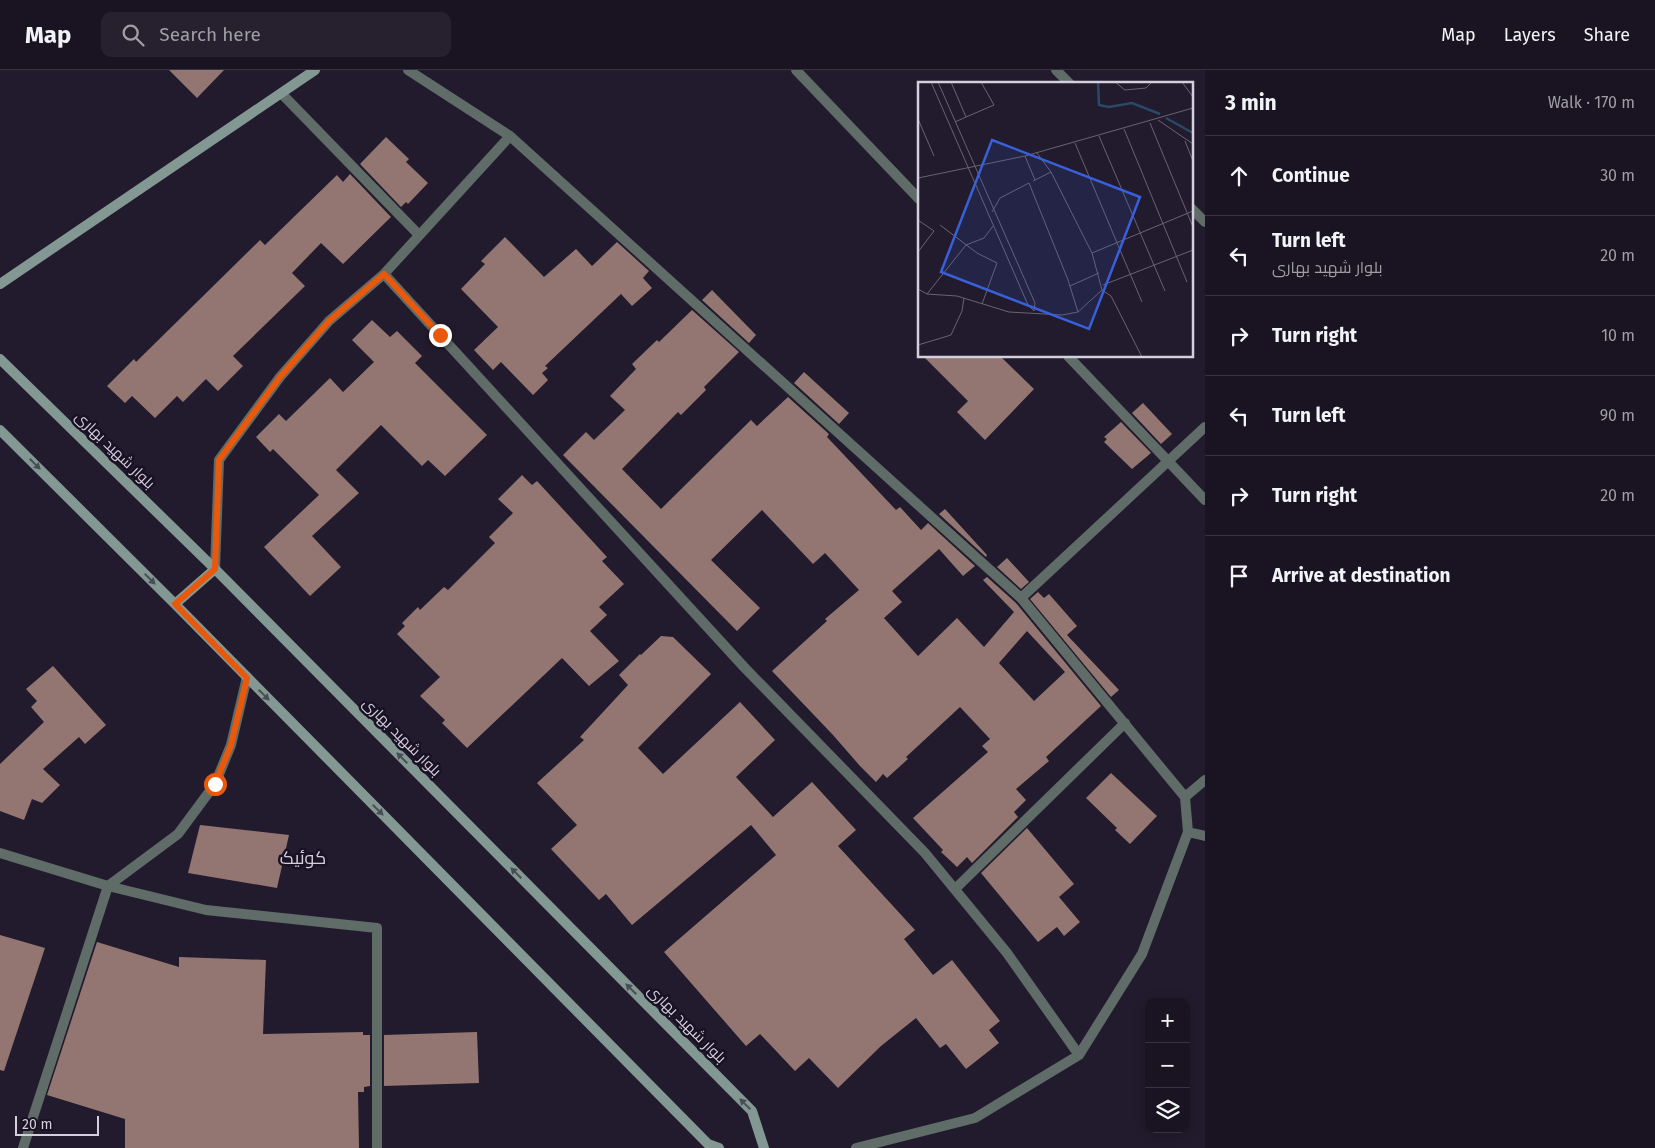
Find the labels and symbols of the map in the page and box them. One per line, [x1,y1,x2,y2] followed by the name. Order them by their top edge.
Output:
[918,82,1192,358] inset map
[429,324,452,347] route end
[71,408,159,493] street label: بلوار شهید بهاری
[28,458,40,470] one-way arrow
[143,573,155,585] one-way arrow
[258,688,270,700] one-way arrow
[358,694,445,781] street label: بلوار شهید بهاری
[396,752,408,764] one-way arrow
[204,773,227,796] route start
[372,804,384,816] one-way arrow
[280,847,326,869] district label: کوئیک
[510,867,522,879] one-way arrow
[643,981,730,1068] street label: بلوار شهید بهاری
[625,983,637,995] one-way arrow
[739,1098,751,1110] one-way arrow
[15,1113,99,1136] scale bar

